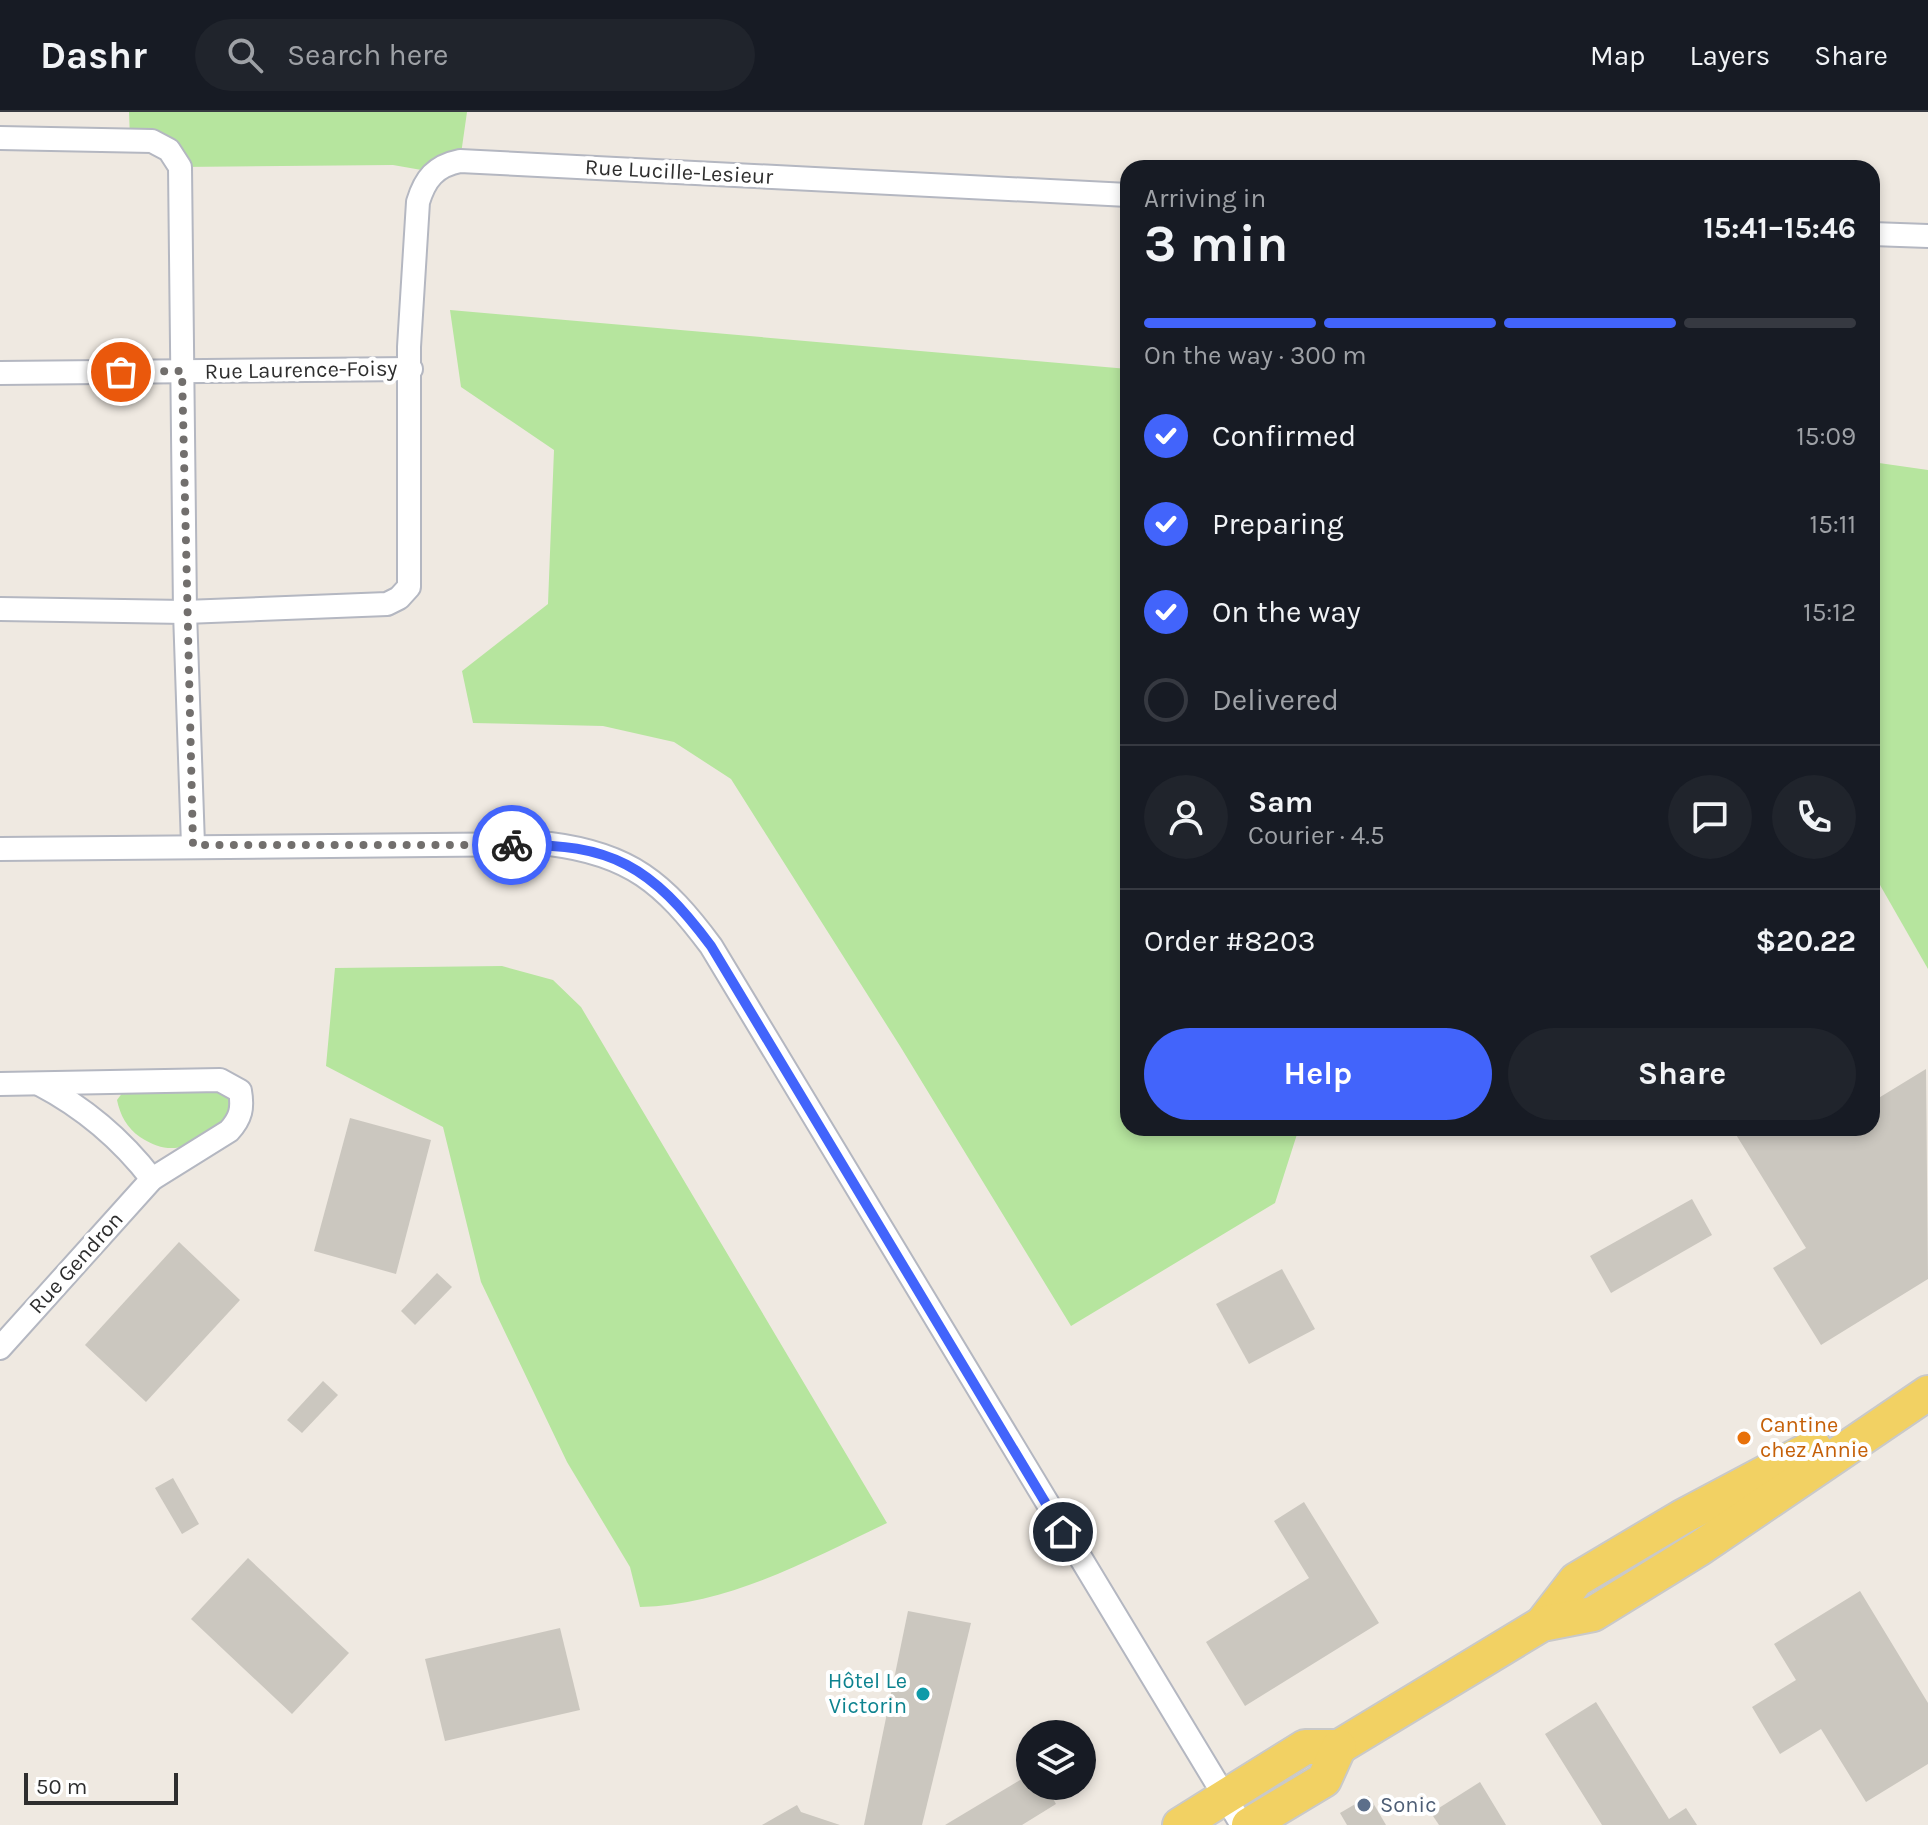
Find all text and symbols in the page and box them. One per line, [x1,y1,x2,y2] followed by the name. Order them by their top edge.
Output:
[195,19,755,91] search box
[40,33,147,78] text: Dashr
[223,33,267,77] icon: search
[287,37,448,73] text: Search here
[1590,39,1645,72] text: Map
[1689,39,1770,72] text: Layers
[1814,39,1888,72] text: Share
[584,154,774,190] street label: Rue Lucille-Lesieur
[1144,183,1266,214] text: Arriving in
[1703,210,1856,246] text: 15:41–15:46
[1144,213,1288,274] text: 3 min
[87,338,155,406] pin
[1144,340,1367,371] text: On the way · 300 m
[99,350,143,394] icon: bag
[204,355,398,385] street label: Rue Laurence-Foisy
[1144,414,1188,458] icon: check
[1212,418,1356,454] text: Confirmed
[1796,421,1856,452] text: 15:09
[1144,502,1188,546] icon: check
[1212,506,1344,542] text: Preparing
[1810,509,1856,540] text: 15:11
[1144,590,1188,634] icon: check
[1212,594,1361,630] text: On the way
[1803,597,1856,628] text: 15:12
[1212,682,1339,718] text: Delivered
[1144,775,1228,859] button: person
[1668,775,1752,859] button: chat
[1772,775,1856,859] button: phone
[1248,784,1313,820] text: Sam
[472,805,552,885] courier
[1248,820,1385,851] text: Courier · 4.5
[490,823,534,867] icon: bike
[1144,923,1315,959] text: Order #8203
[1755,923,1856,959] text: $20.22
[1144,1028,1492,1120] button: Help
[1508,1028,1856,1120] button: Share
[23,1207,129,1319] street label: Rue Gendron
[1760,1412,1869,1463] place label: Cantine chez Annie
[1735,1429,1753,1447] marker: Cantine chez Annie
[1029,1498,1097,1566] pin
[1041,1510,1085,1554] icon: home
[828,1668,907,1719] place label: Hôtel Le Victorin
[914,1685,932,1703] marker: Hôtel Le Victorin
[1016,1720,1096,1800] map controls
[1016,1720,1096,1800] button: layers
[24,1769,178,1805] scale bar
[36,1774,87,1800] text: 50 m
[1380,1792,1437,1818] place label: Sonic
[1355,1796,1373,1814] marker: Sonic

